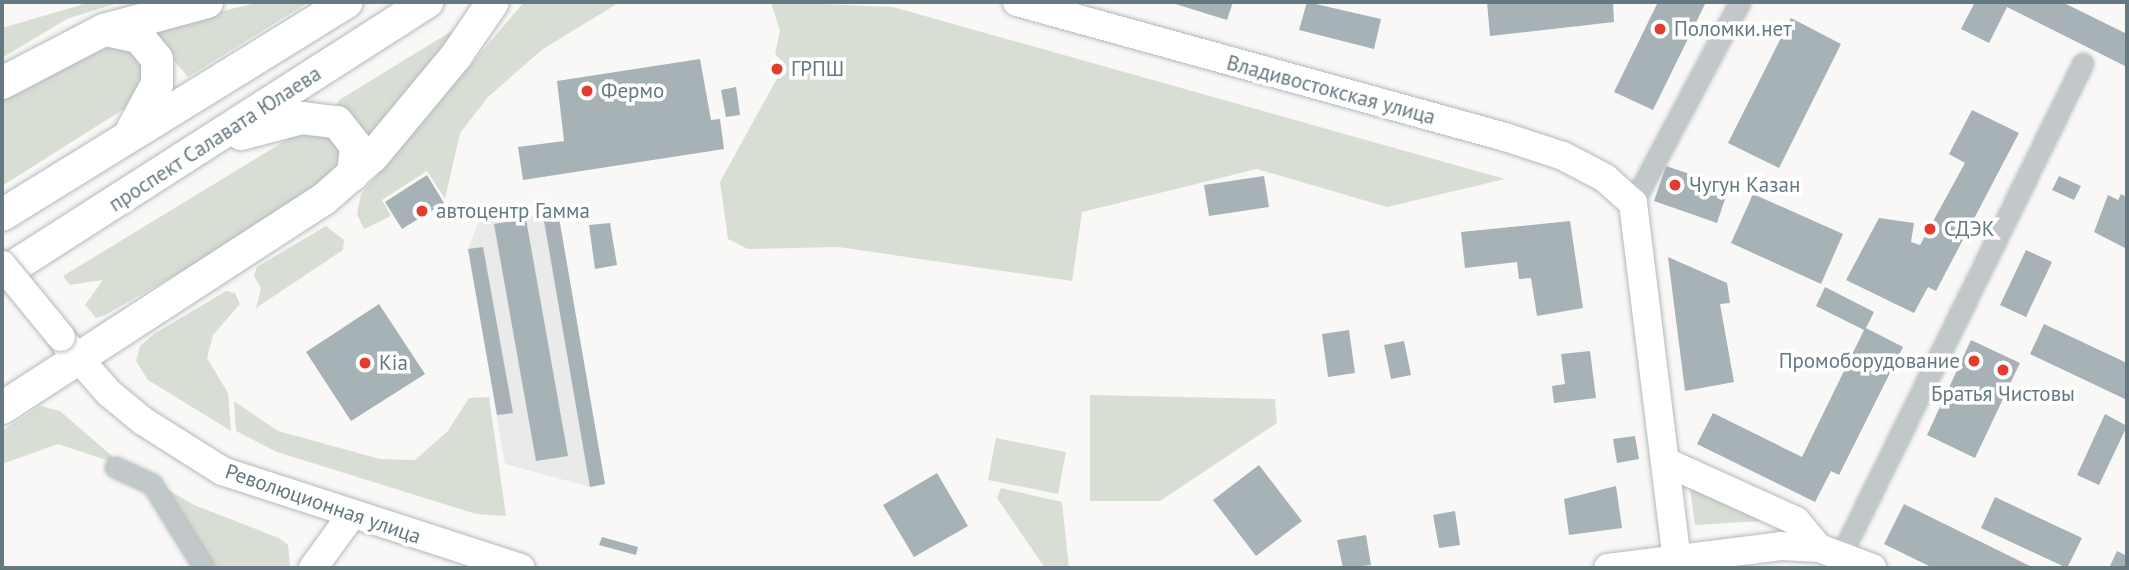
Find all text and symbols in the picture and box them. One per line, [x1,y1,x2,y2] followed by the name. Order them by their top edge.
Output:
[1674,16,1792,42] place label: Поломки.нет
[1652,21,1668,37] marker: Поломки.нет
[1224,50,1438,130] street label: Владивостокская улица
[791,56,844,82] place label: ГРПШ
[104,61,326,217] street label: проспект Салавата Юлаева
[769,61,785,77] marker: ГРПШ
[601,78,664,104] place label: Фермо
[579,83,595,99] marker: Фермо
[1689,172,1800,198] place label: Чугун Казан
[1667,177,1683,193] marker: Чугун Казан
[436,198,590,224] place label: автоцентр Гамма
[414,203,430,219] marker: автоцентр Гамма
[1944,216,1995,242] place label: СДЭК
[1922,221,1938,237] marker: СДЭК
[1779,348,1960,374] place label: Промоборудование
[379,350,408,376] place label: Kia
[1966,353,1982,369] marker: Промоборудование
[357,355,373,371] marker: Kia
[1995,362,2011,378] marker: Братья Чистовы
[1931,381,2075,407] place label: Братья Чистовы
[222,459,424,549] street label: Революционная улица

